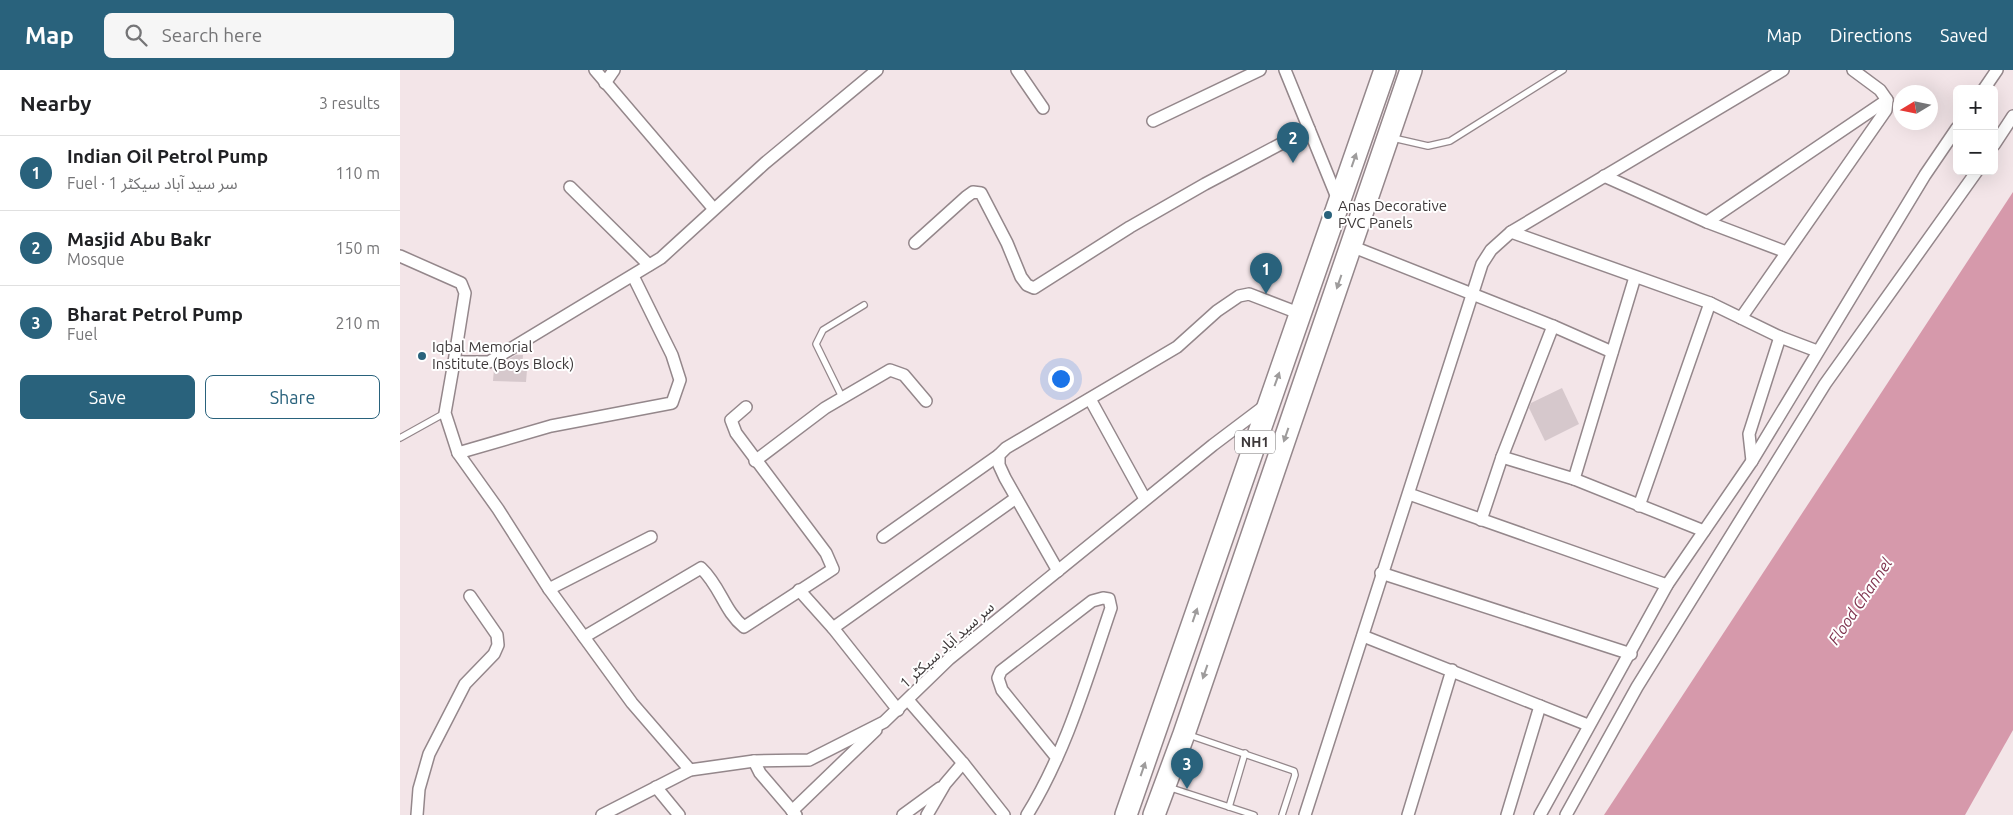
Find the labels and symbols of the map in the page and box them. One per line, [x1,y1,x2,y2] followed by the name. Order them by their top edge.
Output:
[1893,85,1938,130] north arrow
[1277,122,1309,163] pin: 2
[1350,152,1358,167] one-way arrow
[1338,197,1447,231] place label: Anas Decorative PVC Panels
[1322,209,1334,221] marker: Anas Decorative PVC Panels
[1250,253,1282,294] pin: 1
[1335,274,1342,289] one-way arrow
[432,338,574,372] place label: Iqbal Memorial Institute (Boys Block)
[416,350,428,362] marker: Iqbal Memorial Institute (Boys Block)
[1048,366,1074,392] your location
[1273,371,1281,386] one-way arrow
[1282,428,1289,443] one-way arrow
[1235,431,1275,454] road number: NH1
[1824,554,1896,648] water label: Flood Channel
[896,598,998,692] street label: سر سید آباد سیکٹر 1
[1192,608,1199,623] one-way arrow
[1201,665,1209,680] one-way arrow
[1171,748,1203,789] pin: 3
[1139,761,1147,776] one-way arrow

